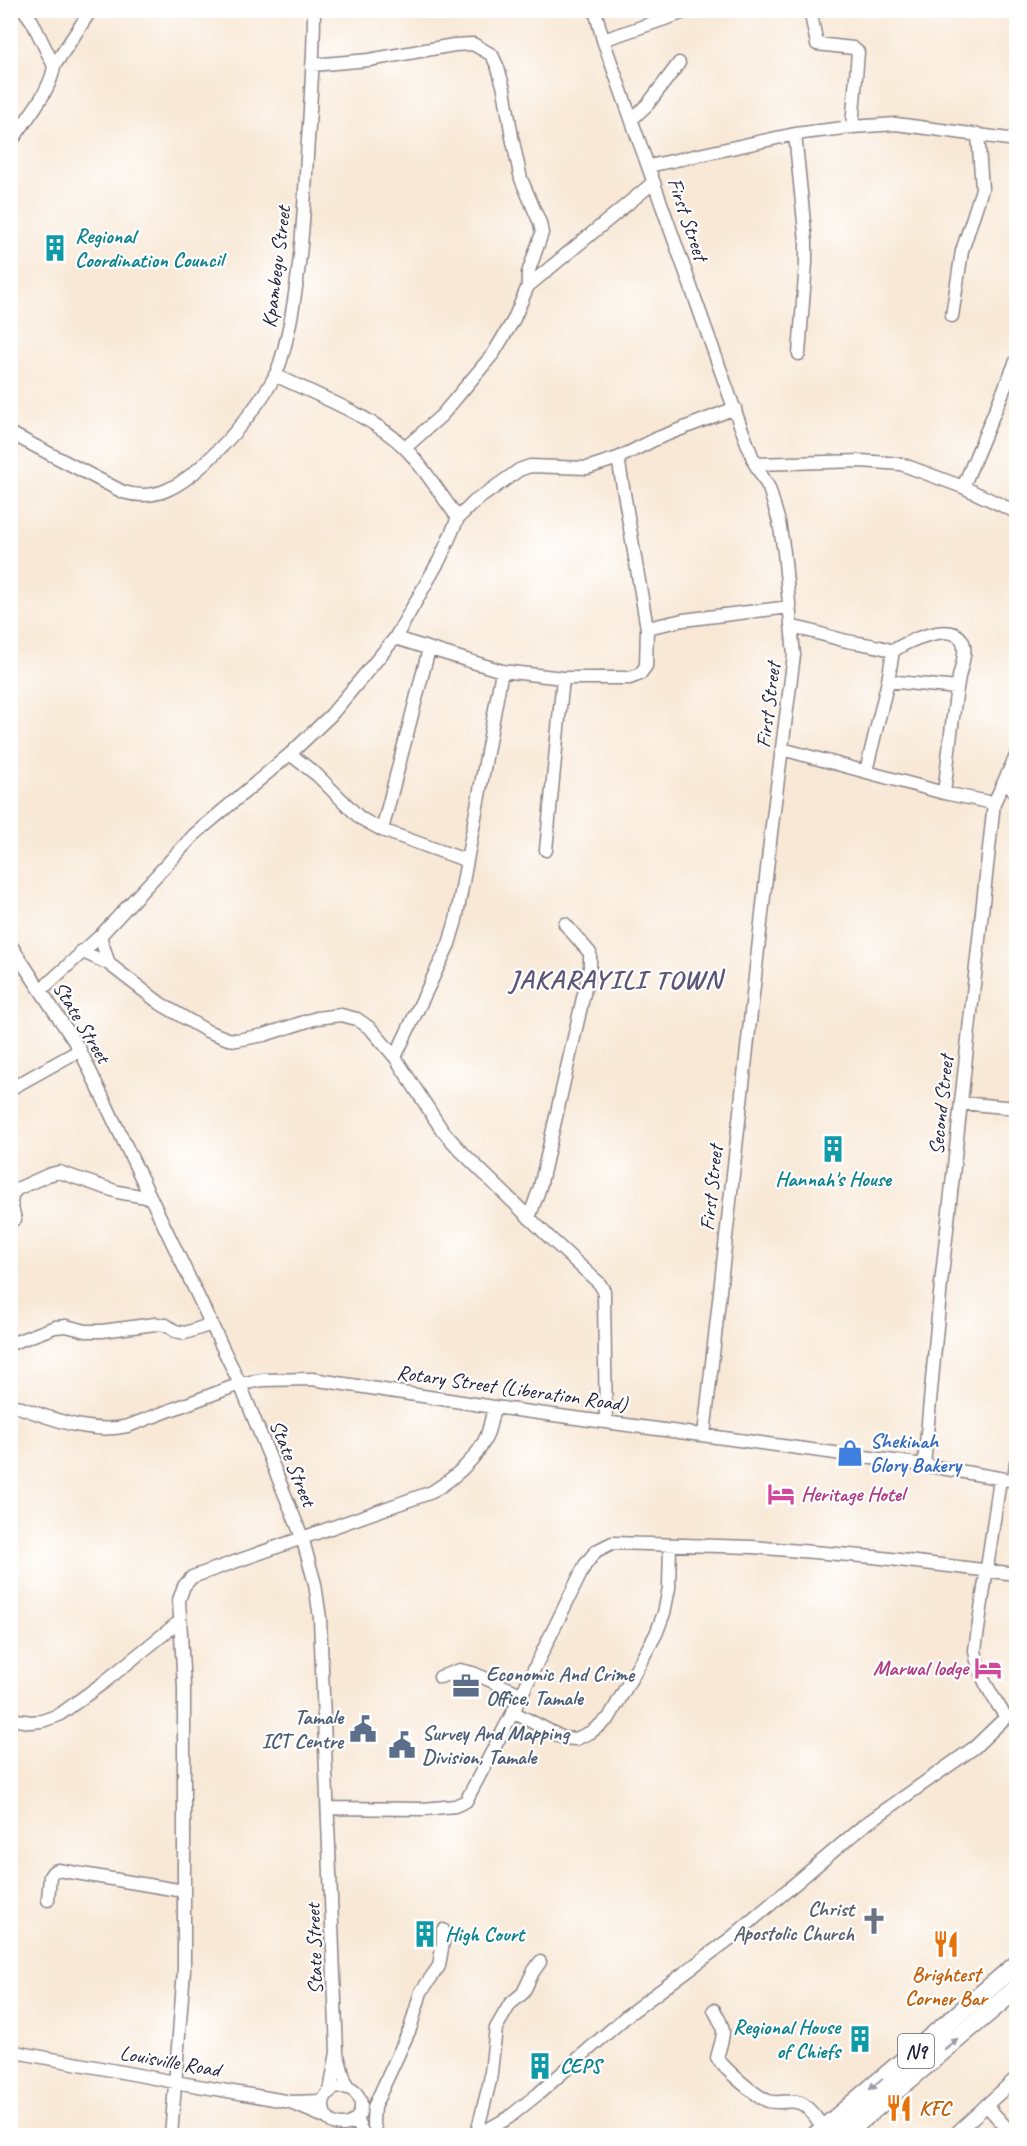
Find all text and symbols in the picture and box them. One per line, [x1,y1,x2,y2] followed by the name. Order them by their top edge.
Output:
[662,174,715,267] street label: First Street
[256,203,297,329] street label: Kpambegu Street
[75,223,228,273] place label: Regional Coordination Council
[40,233,70,263] building icon: Regional Coordination Council
[750,658,786,749] street label: First Street
[507,962,726,996] district label: JAKARAYILI TOWN
[47,976,118,1069] street label: State Street
[923,1051,959,1156] street label: Second Street
[818,1134,848,1164] building icon: Hannah's House
[694,1141,729,1232] street label: First Street
[775,1166,893,1192] place label: Hannah's House
[395,1359,630,1417] street label: Rotary Street (Liberation Road)
[264,1416,323,1512] street label: State Street
[870,1428,964,1478] place label: Shekinah Glory Bakery
[835,1438,865,1468] shop icon: Shekinah Glory Bakery
[766,1479,796,1509] hotel icon: Heritage Hotel
[801,1481,909,1507] place label: Heritage Hotel
[973,1653,1003,1683] hotel icon: Marwal lodge
[873,1655,970,1681] place label: Marwal lodge
[486,1661,636,1711] place label: Economic And Crime Office, Tamale
[451,1671,481,1701] office icon: Economic And Crime Office, Tamale
[261,1704,345,1754] place label: Tamale ICT Centre
[348,1714,378,1744] public building icon: Tamale ICT Centre
[422,1720,572,1770] place label: Survey And Mapping Division, Tamale
[387,1730,417,1760] public building icon: Survey And Mapping Division, Tamale
[733,1896,856,1946] place label: Christ Apostolic Church
[299,1901,329,1995] street label: State Street
[859,1906,889,1936] church icon: Christ Apostolic Church
[410,1919,440,1949] building icon: High Court
[445,1921,526,1947] place label: High Court
[931,1929,961,1959] restaurant icon: Brightest Corner Bar
[905,1961,989,2011] place label: Brightest Corner Bar
[733,2014,843,2064] place label: Regional House of Chiefs
[845,2024,875,2054] building icon: Regional House of Chiefs
[898,2034,934,2068] road number: N9
[943,2038,959,2051] one-way arrow
[118,2039,226,2083] street label: Louisville Road
[525,2051,555,2081] building icon: CEPS
[560,2053,605,2079] place label: CEPS
[869,2077,884,2090] one-way arrow
[884,2093,914,2123] restaurant icon: KFC
[919,2095,953,2121] place label: KFC

